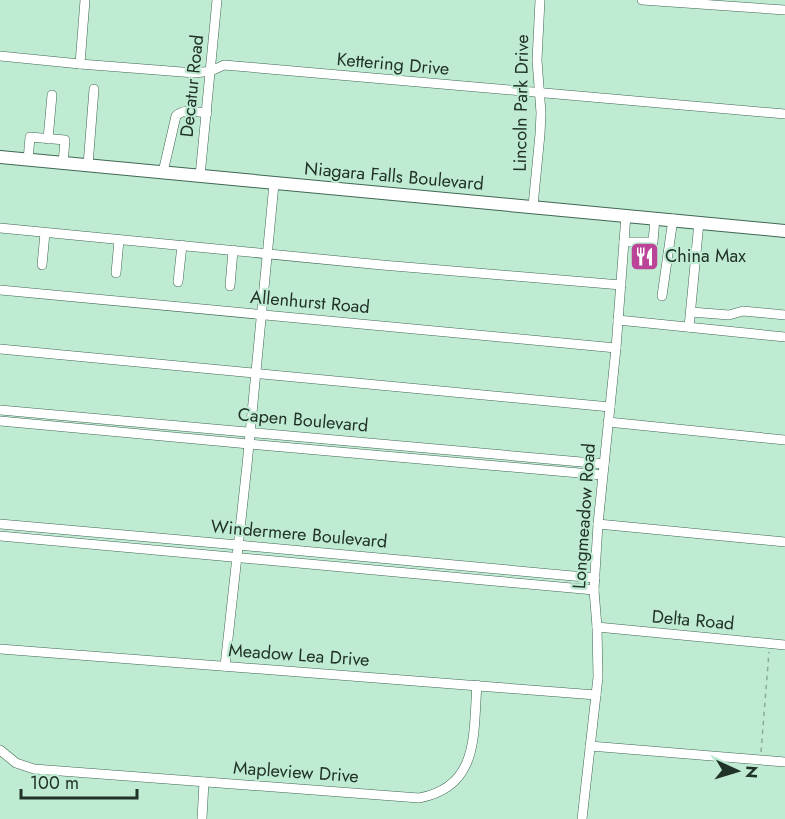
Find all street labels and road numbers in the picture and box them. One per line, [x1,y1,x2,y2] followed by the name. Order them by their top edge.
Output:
[174,33,210,139] street label: Decatur Road
[507,34,535,172] street label: Lincoln Park Drive
[336,46,450,82] street label: Kettering Drive
[303,155,485,197] street label: Niagara Falls Boulevard
[249,284,371,320] street label: Allenhurst Road
[237,401,369,439] street label: Capen Boulevard
[566,442,602,590] street label: Longmeadow Road
[210,513,388,555] street label: Windermere Boulevard
[651,603,735,637] street label: Delta Road
[228,637,370,673] street label: Meadow Lea Drive
[232,755,360,789] street label: Mapleview Drive

